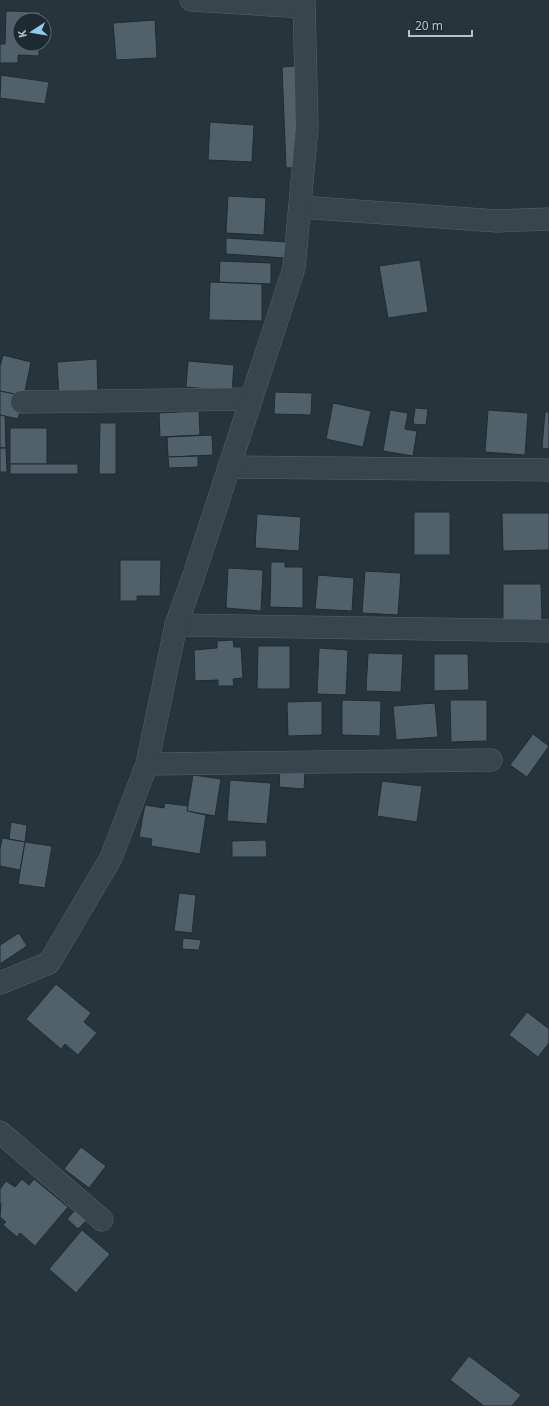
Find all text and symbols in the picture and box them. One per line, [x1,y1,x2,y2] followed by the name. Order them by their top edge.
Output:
[12,12,52,52] north arrow
[409,12,472,38] scale bar
[415,17,443,34] text: 20 m
[13,28,30,39] text: K

